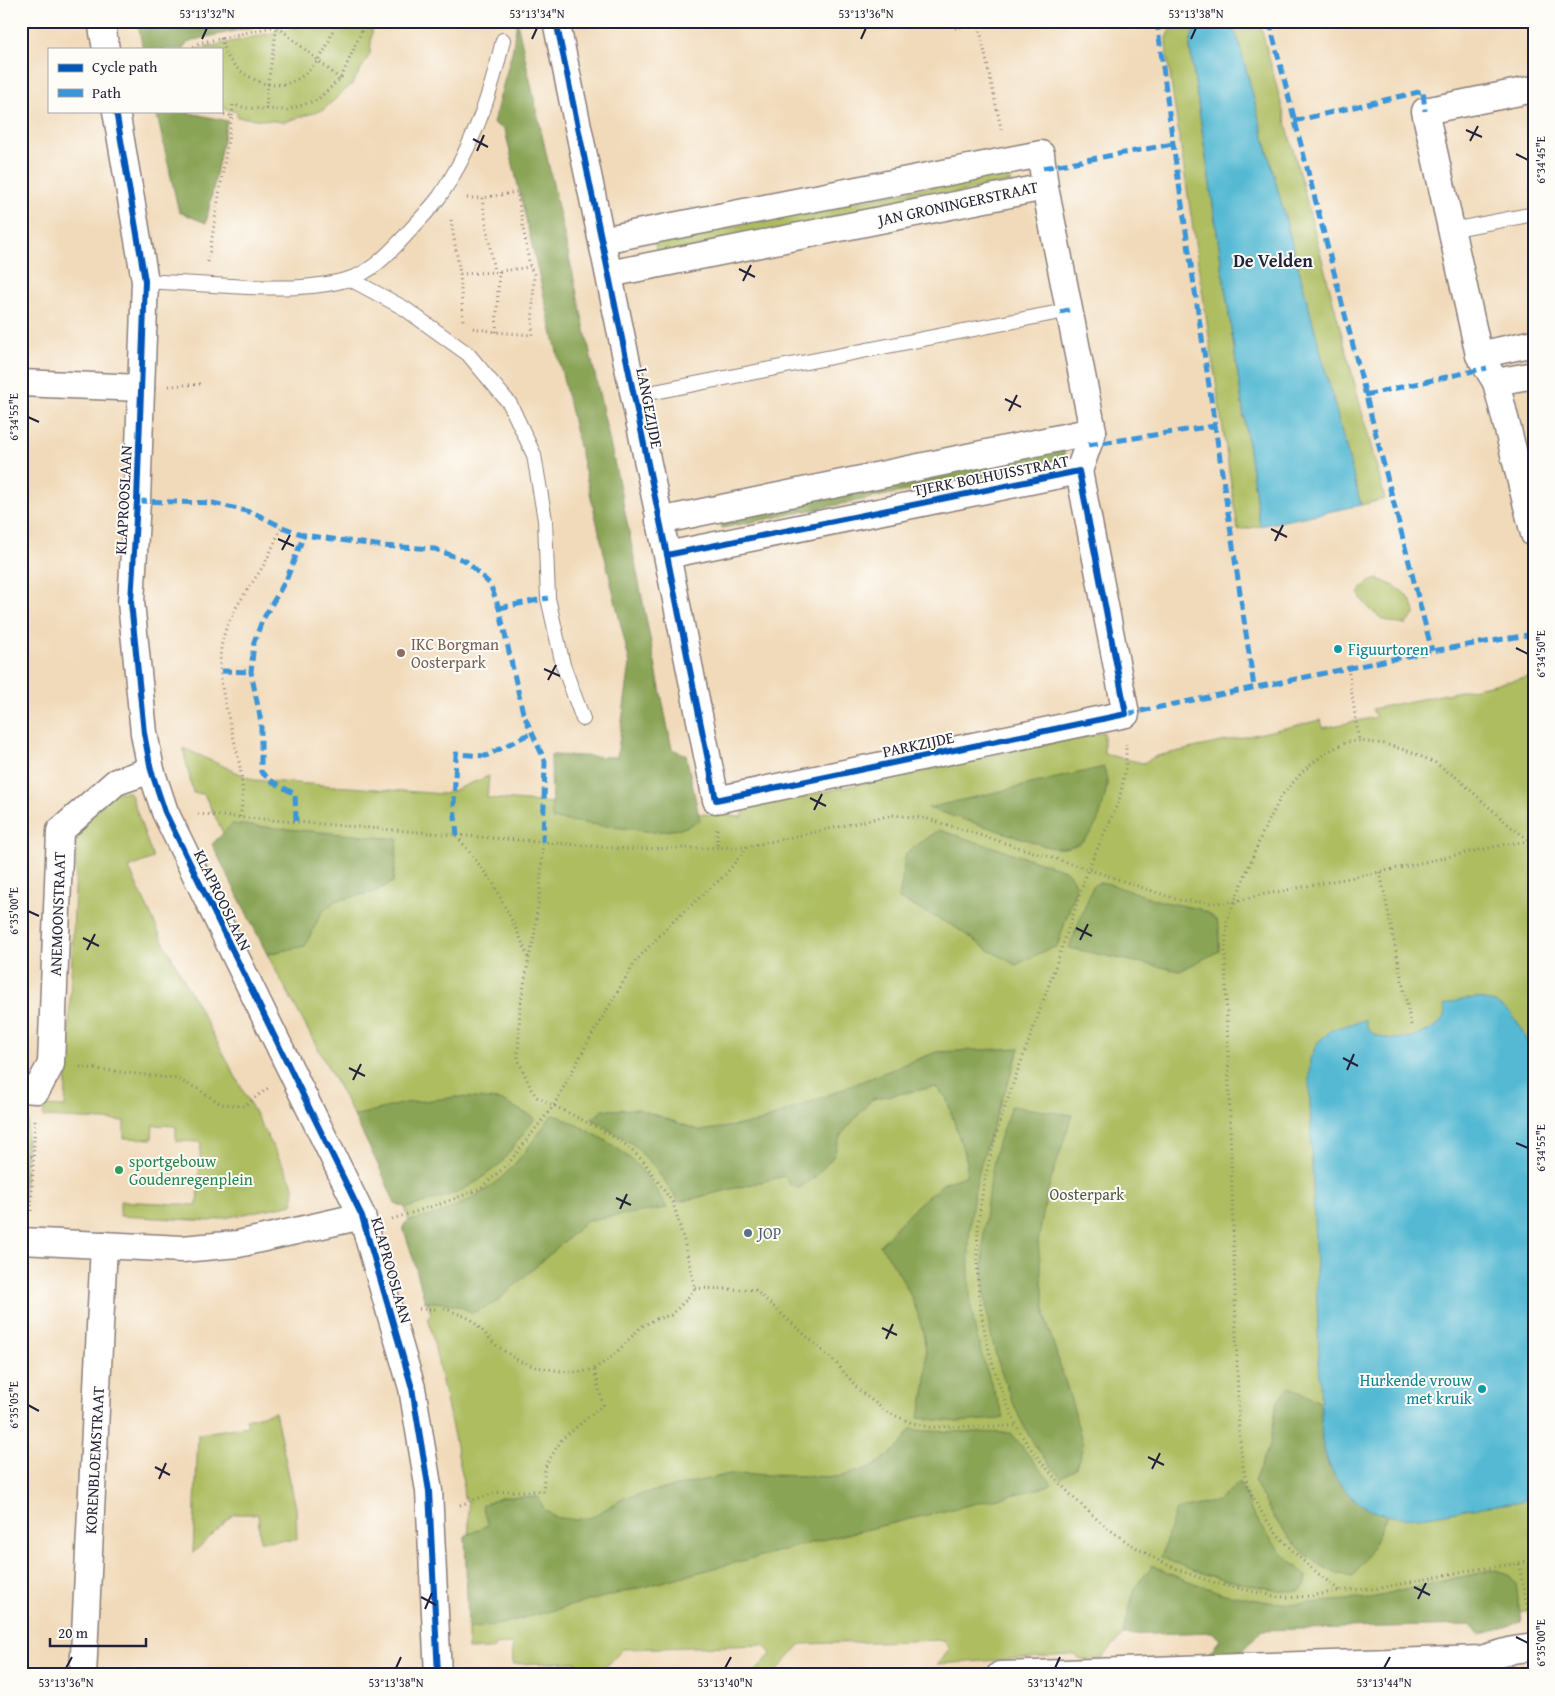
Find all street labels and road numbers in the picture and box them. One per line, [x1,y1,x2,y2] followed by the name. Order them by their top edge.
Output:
[874,174,1040,232] street label: JAN GRONINGERSTRAAT
[630,366,670,450] street label: LANGEZIJDE
[108,444,138,555] street label: KLAPROOSLAAN
[911,448,1071,502] street label: TJERK BOLHUISSTRAAT
[880,725,956,763] street label: PARKZIJDE
[188,845,258,955] street label: KLAPROOSLAAN
[43,851,71,977] street label: ANEMOONSTRAAT
[365,1214,419,1327] street label: KLAPROOSLAAN
[78,1386,110,1534] street label: KORENBLOEMSTRAAT

